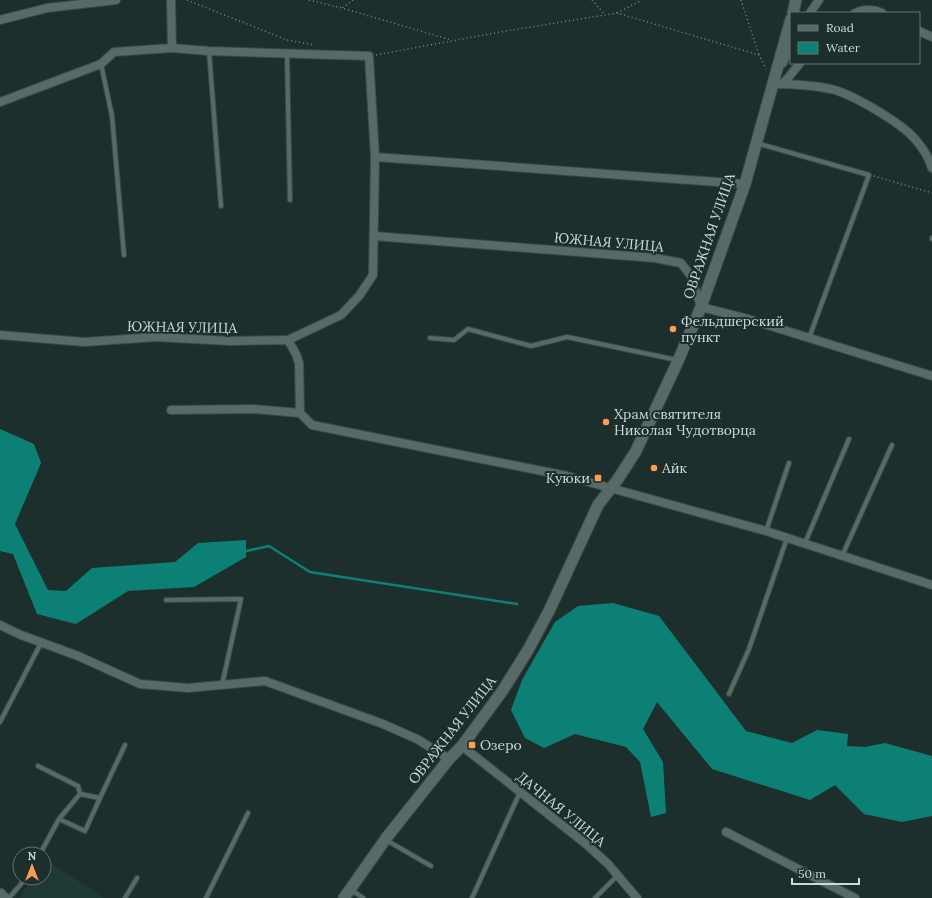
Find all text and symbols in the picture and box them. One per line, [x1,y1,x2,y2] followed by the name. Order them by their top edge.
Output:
[790,12,920,64] legend
[826,20,854,35] text: Road
[826,40,861,55] text: Water
[679,171,739,301] street label: ОВРАЖНАЯ УЛИЦА
[553,228,665,256] street label: ЮЖНАЯ УЛИЦА
[681,312,784,346] place label: Фельдшерский пункт
[127,317,237,337] street label: ЮЖНАЯ УЛИЦА
[668,324,678,334] marker: Фельдшерский пункт
[614,405,756,439] place label: Храм святителя Николая Чудотворца
[601,417,611,427] marker: Храм святителя Николая Чудотворца
[661,459,688,477] place label: Айк
[649,463,659,473] marker: Айк
[546,469,590,487] place label: Куюки
[593,473,603,483] marker: Куюки
[404,672,500,788] street label: ОВРАЖНАЯ УЛИЦА
[480,736,522,754] place label: Озеро
[467,740,477,750] marker: Озеро
[513,767,609,851] street label: ДАЧНАЯ УЛИЦА
[12,846,52,886] north arrow
[28,849,37,863] text: N
[792,860,859,886] scale bar
[798,866,826,881] text: 50 m

